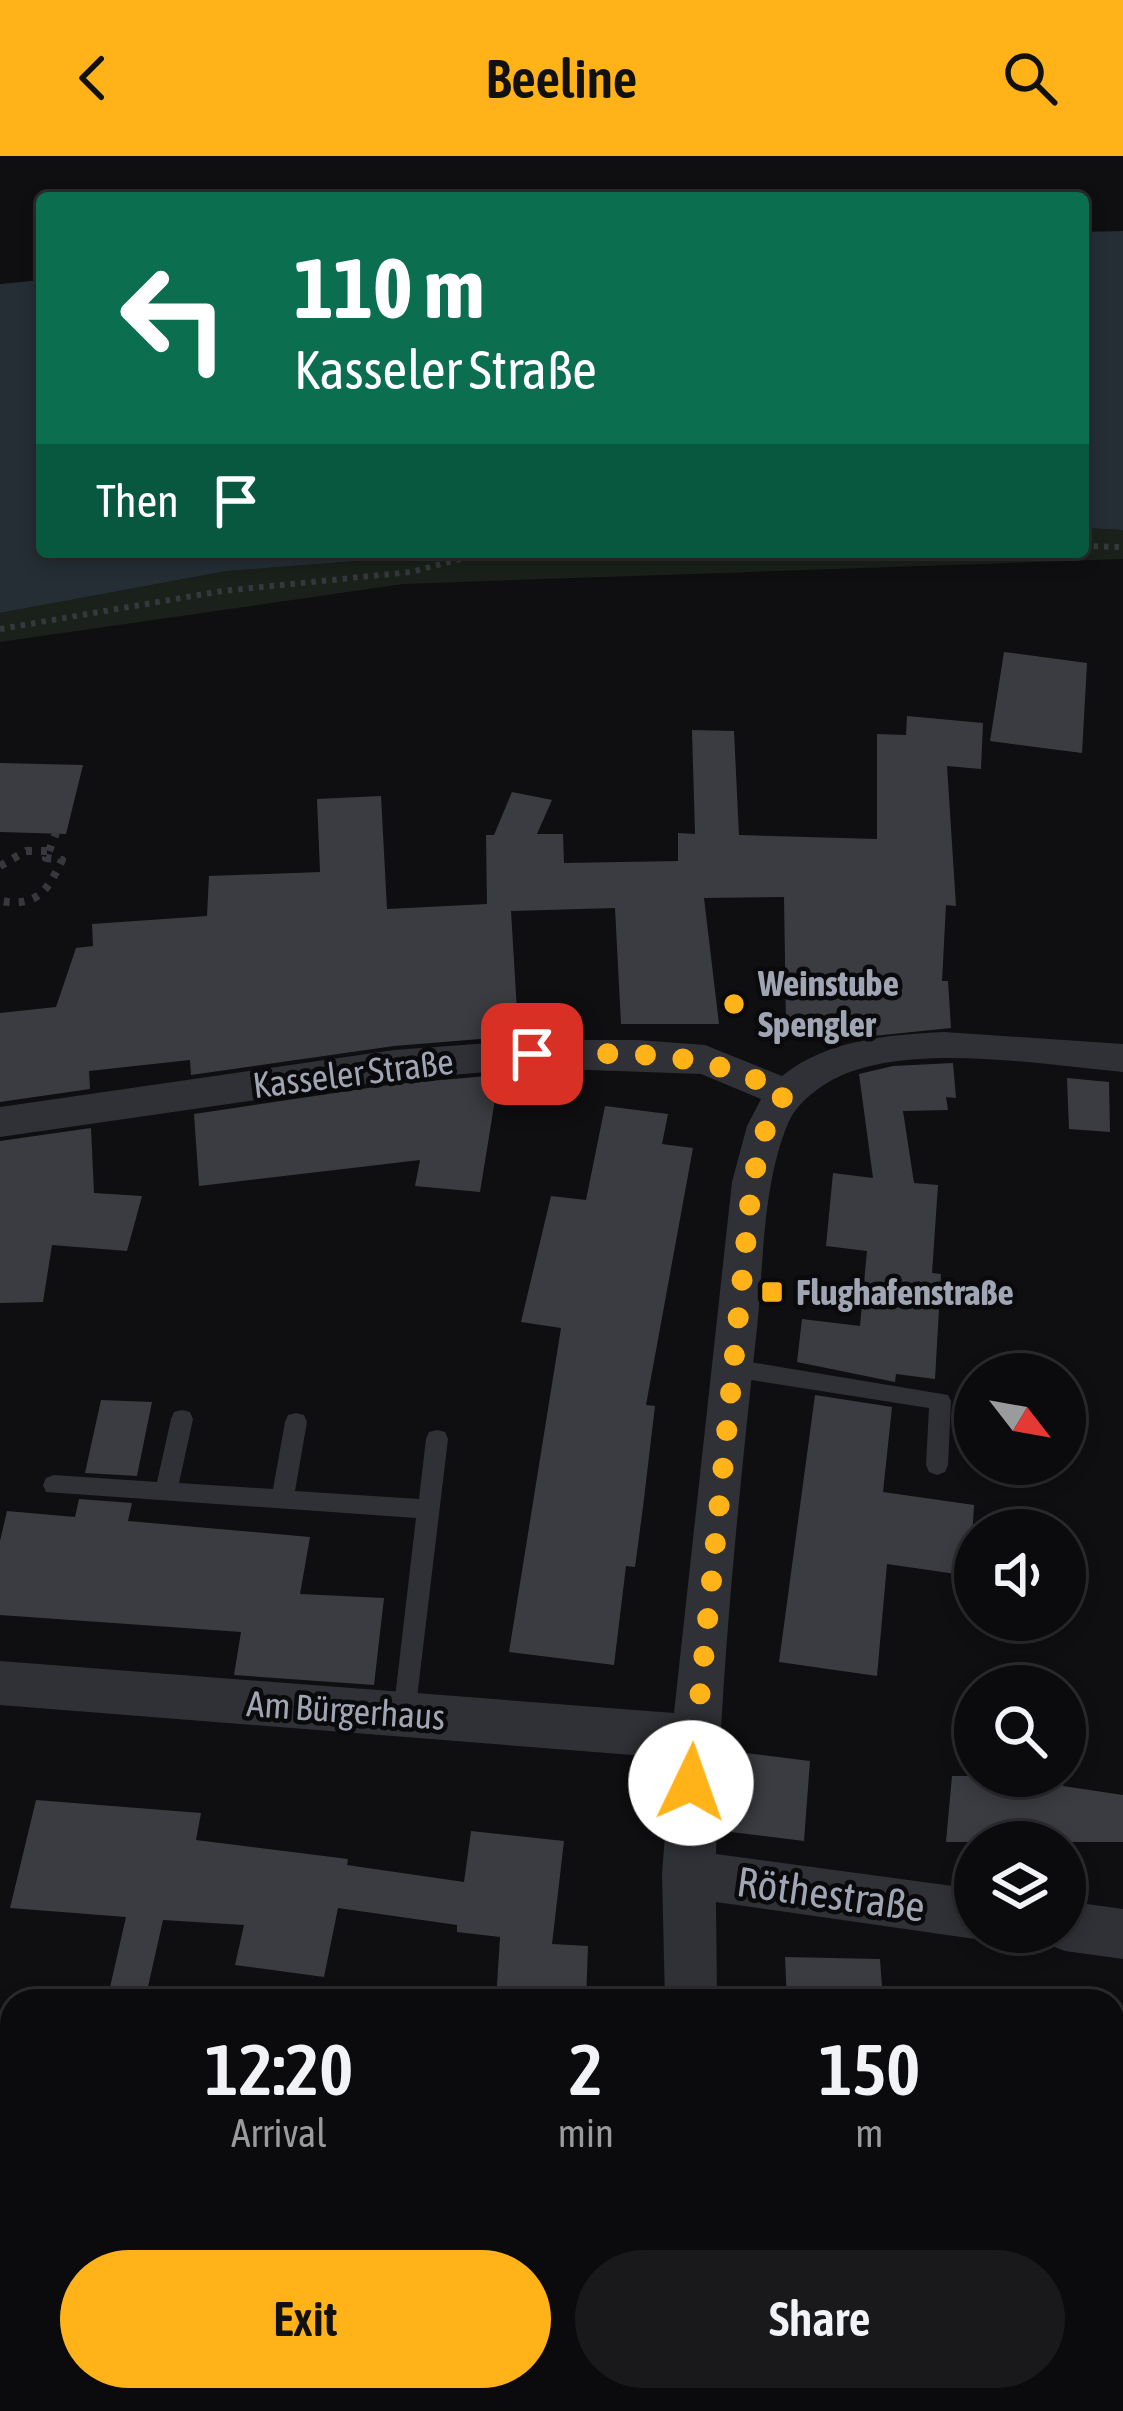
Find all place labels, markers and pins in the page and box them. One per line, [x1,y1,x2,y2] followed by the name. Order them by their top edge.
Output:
[757,962,899,1045] place label: Weinstube Spengler
[721,991,747,1017] marker: Weinstube Spengler
[481,1003,583,1105] pin
[796,1271,1014,1313] place label: Flughafenstraße
[759,1279,785,1305] marker: Flughafenstraße

